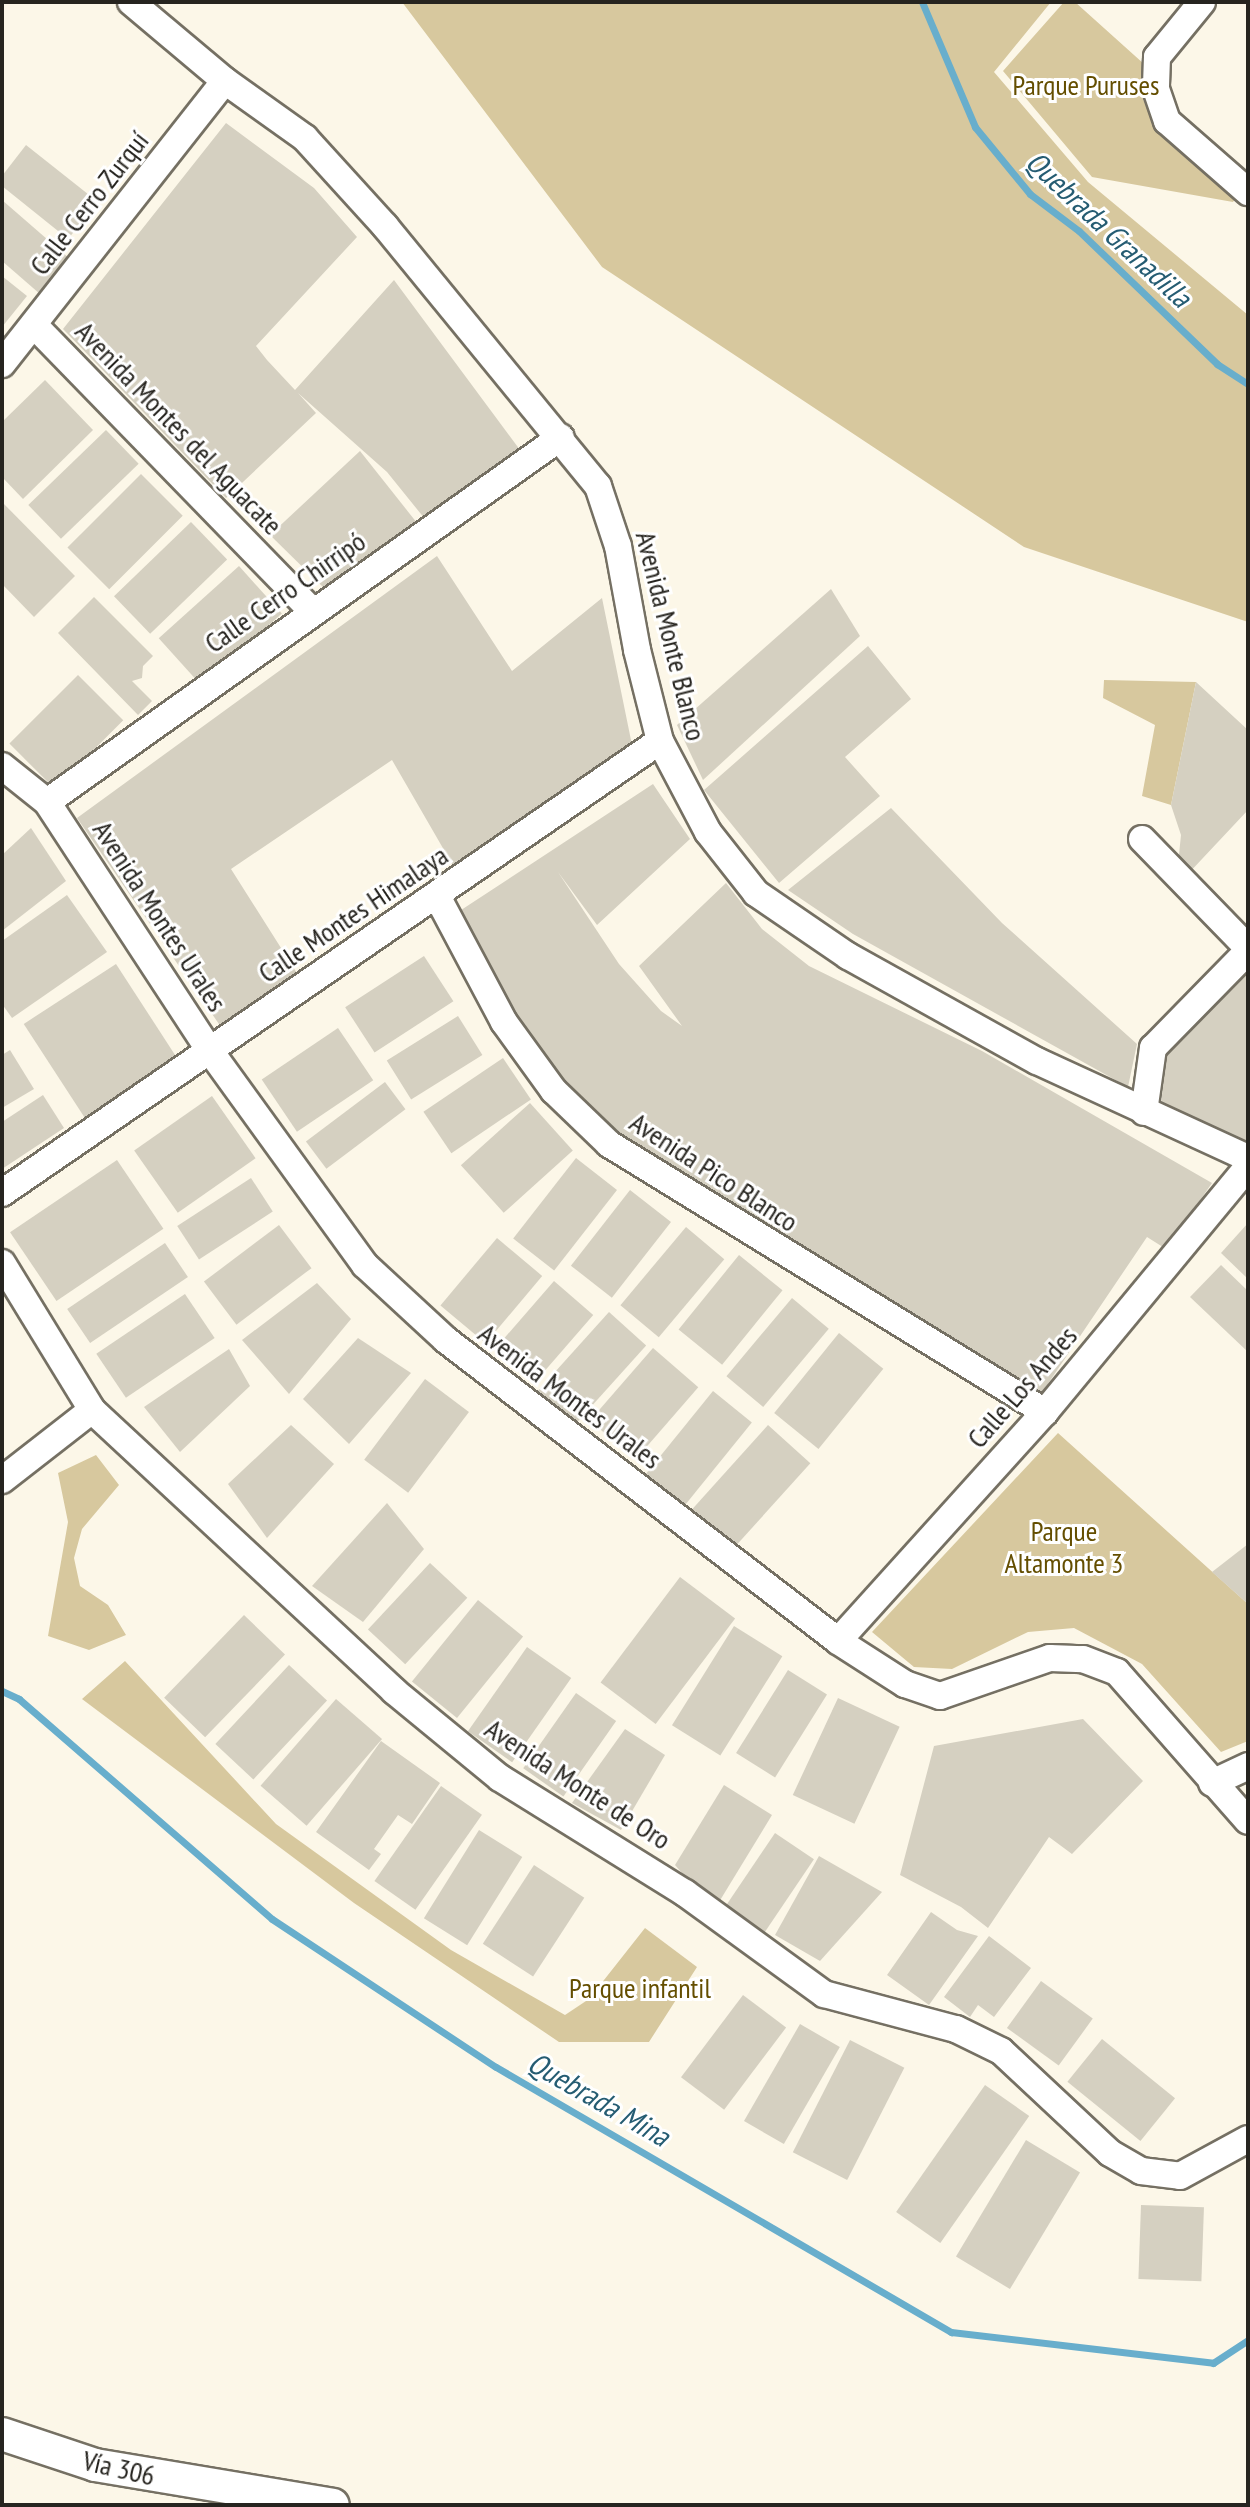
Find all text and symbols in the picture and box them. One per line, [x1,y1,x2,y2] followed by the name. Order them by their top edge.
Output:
[1013,68,1159,102] park label: Parque Puruses
[22,124,156,282] street label: Calle Cerro Zurquí
[1019,144,1199,314] water label: Quebrada Granadilla
[68,314,290,542] street label: Avenida Montes del Aguacate
[198,524,372,660] street label: Calle Cerro Chirripó
[629,528,713,744] street label: Avenida Monte Blanco
[86,815,234,1017] street label: Avenida Montes Urales
[252,838,454,990] street label: Calle Montes Himalaya
[624,1105,804,1239] street label: Avenida Pico Blanco
[472,1316,668,1476] street label: Avenida Montes Urales
[960,1319,1084,1455] street label: Calle Los Andes
[1005,1514,1123,1580] park label: Parque Altamonte 3
[479,1712,677,1856] street label: Avenida Monte de Oro
[569,1971,711,2005] park label: Parque infantil
[522,2044,676,2154] water label: Quebrada Mina
[80,2443,158,2493] street label: Vía 306

